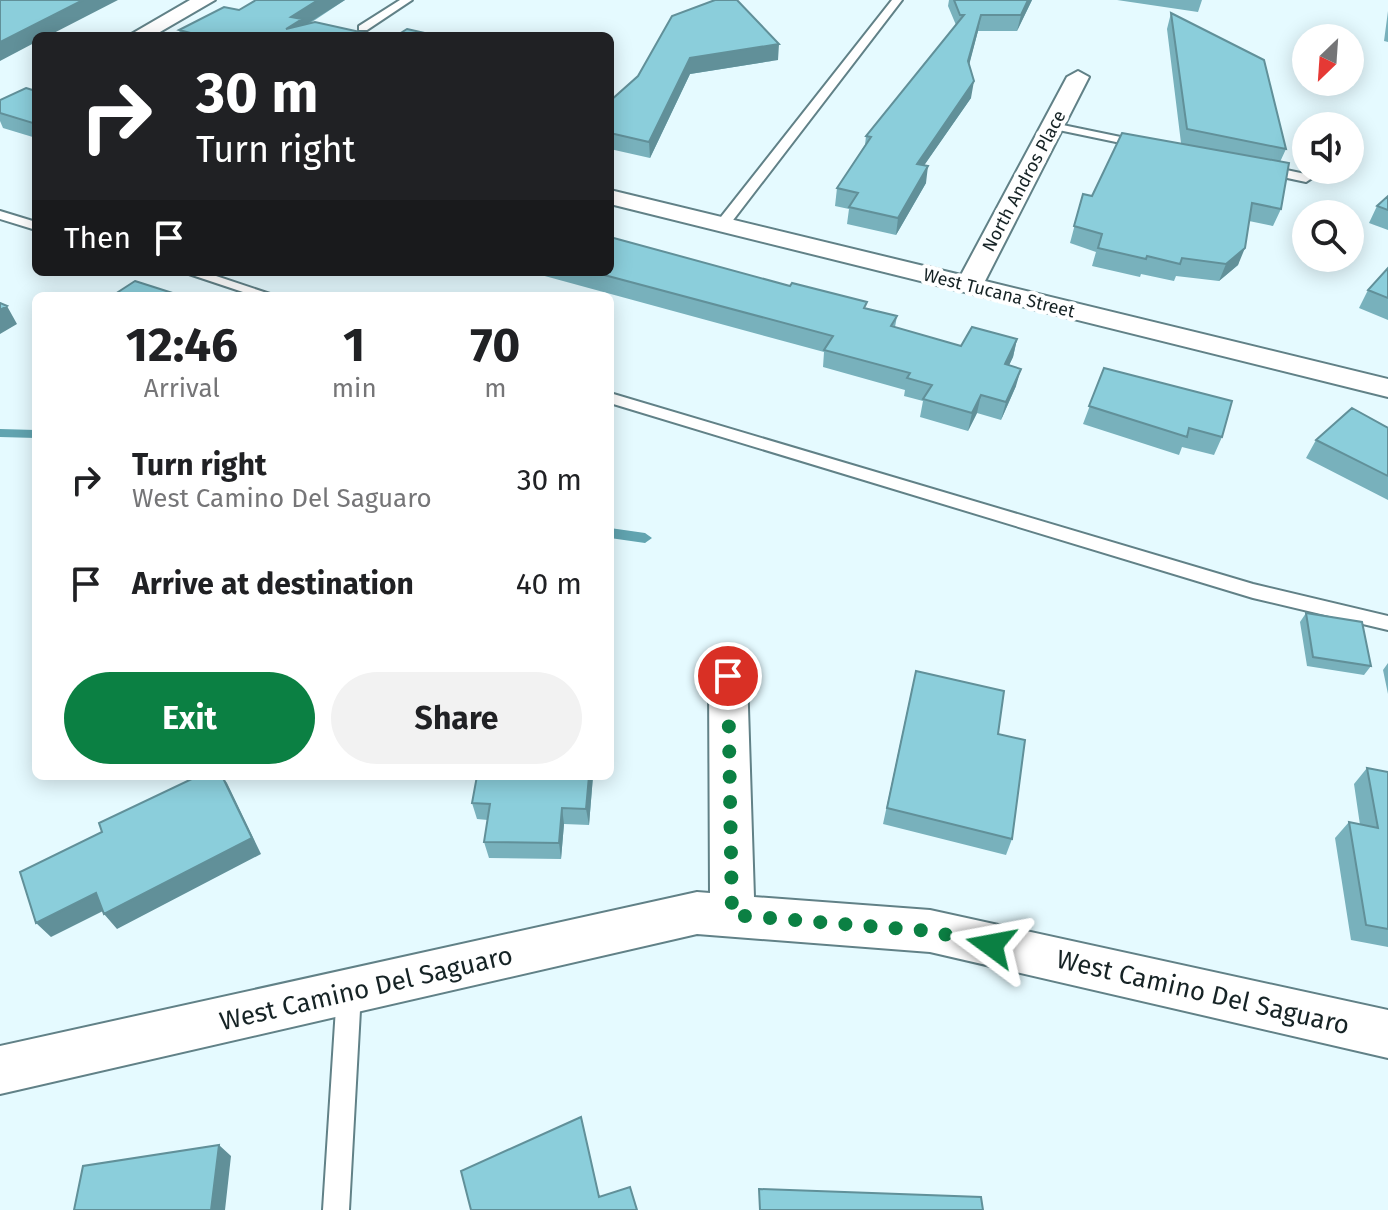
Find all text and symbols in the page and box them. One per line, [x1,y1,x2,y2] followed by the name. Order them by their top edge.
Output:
[1292,24,1364,96] north arrow
[1292,24,1364,272] map controls
[196,60,318,127] text: 30 m
[64,64,168,168] icon: right
[978,107,1070,255] street label: North Andros Place
[1292,112,1364,184] button: sound
[196,128,356,172] text: Turn right
[1292,200,1364,272] button: search
[147,216,191,260] icon: arrive
[64,220,131,256] text: Then
[921,264,1078,323] street label: West Tucana Street
[126,316,238,374] text: 12:46
[343,316,365,374] text: 1
[470,316,520,374] text: 70
[144,373,220,404] text: Arrival
[332,373,377,404] text: min
[484,373,506,404] text: m
[132,447,267,483] text: Turn right
[64,458,108,502] icon: right
[517,462,582,498] text: 30 m
[132,483,432,514] text: West Camino Del Saguaro
[64,562,108,606] icon: arrive
[132,566,414,602] text: Arrive at destination
[516,566,582,602] text: 40 m
[694,642,762,710] pin
[706,654,750,698] icon: arrive
[64,672,315,764] button: Exit
[331,672,582,764] button: Share
[949,903,1033,987] position arrow
[217,940,516,1037] street label: West Camino Del Saguaro
[1053,944,1352,1041] street label: West Camino Del Saguaro

